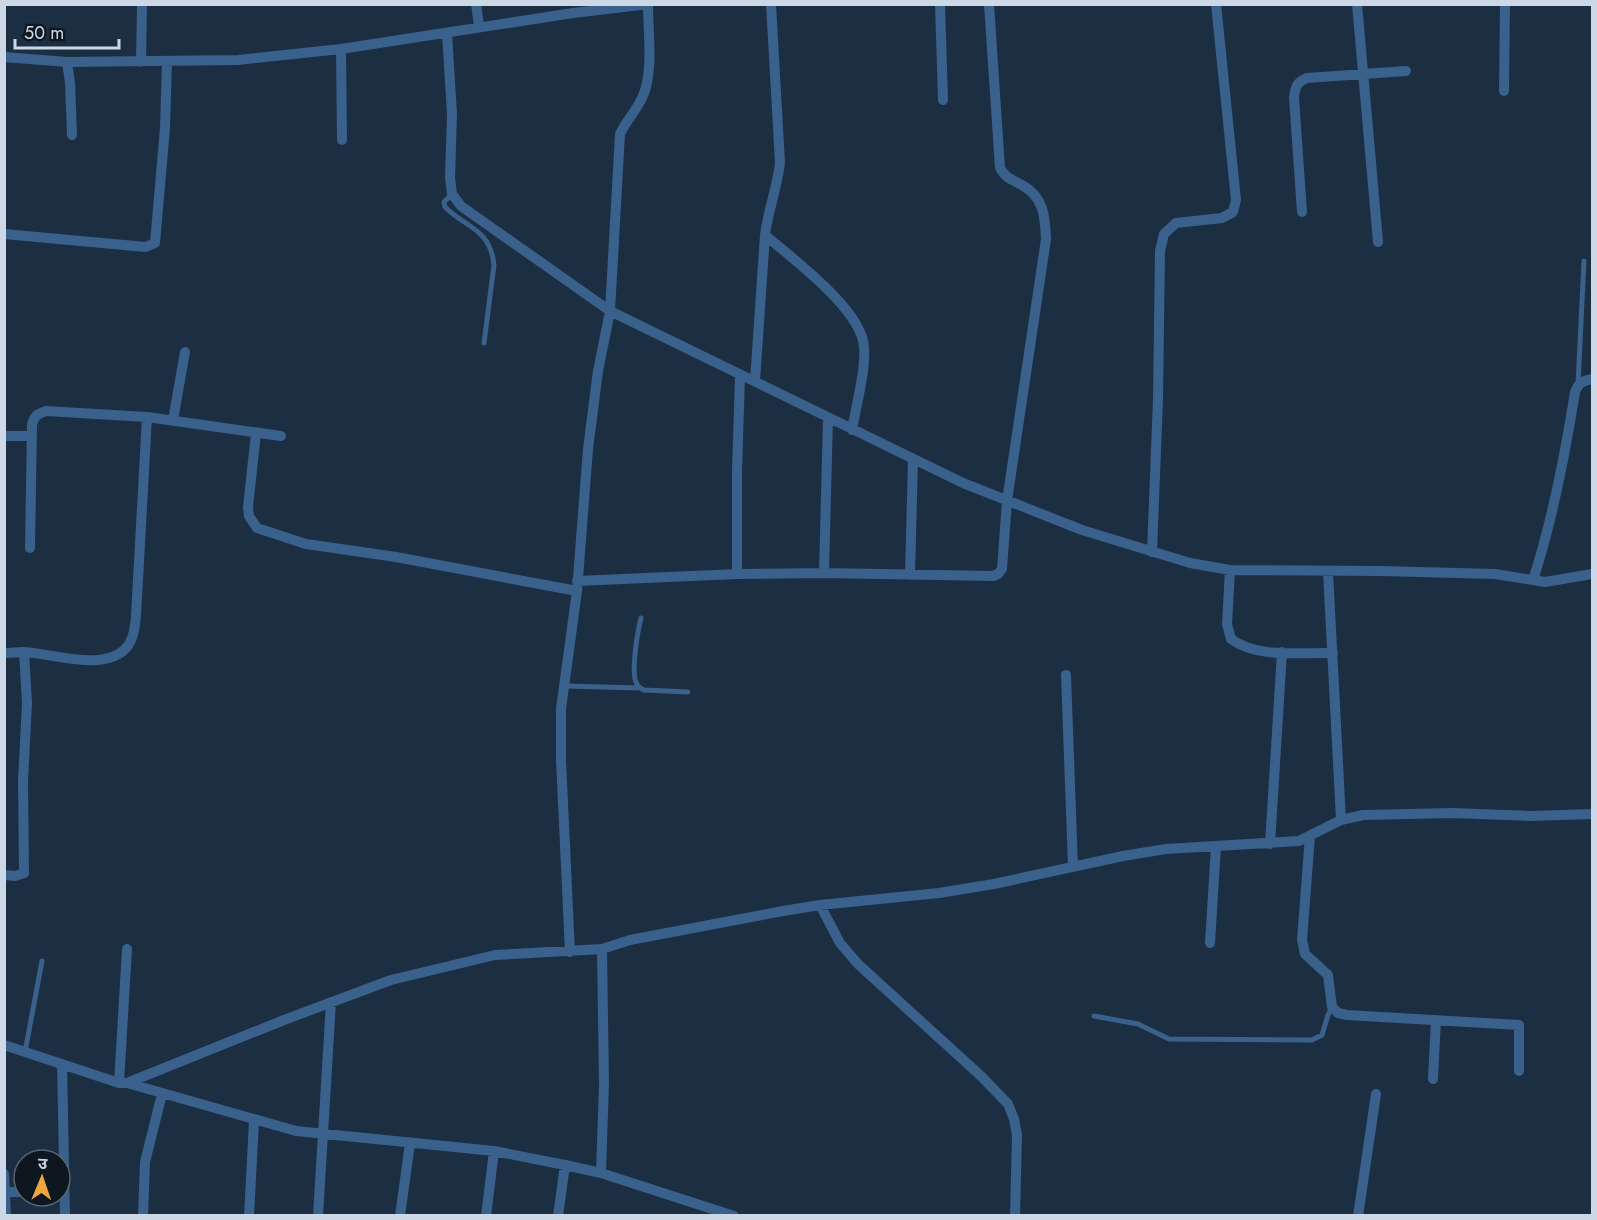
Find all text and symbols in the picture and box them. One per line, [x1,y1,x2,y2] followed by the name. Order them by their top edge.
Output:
[15,12,118,50] scale bar
[24,20,64,46] text: 50 m
[12,1148,72,1208] north arrow
[37,1152,48,1175] text: उ

